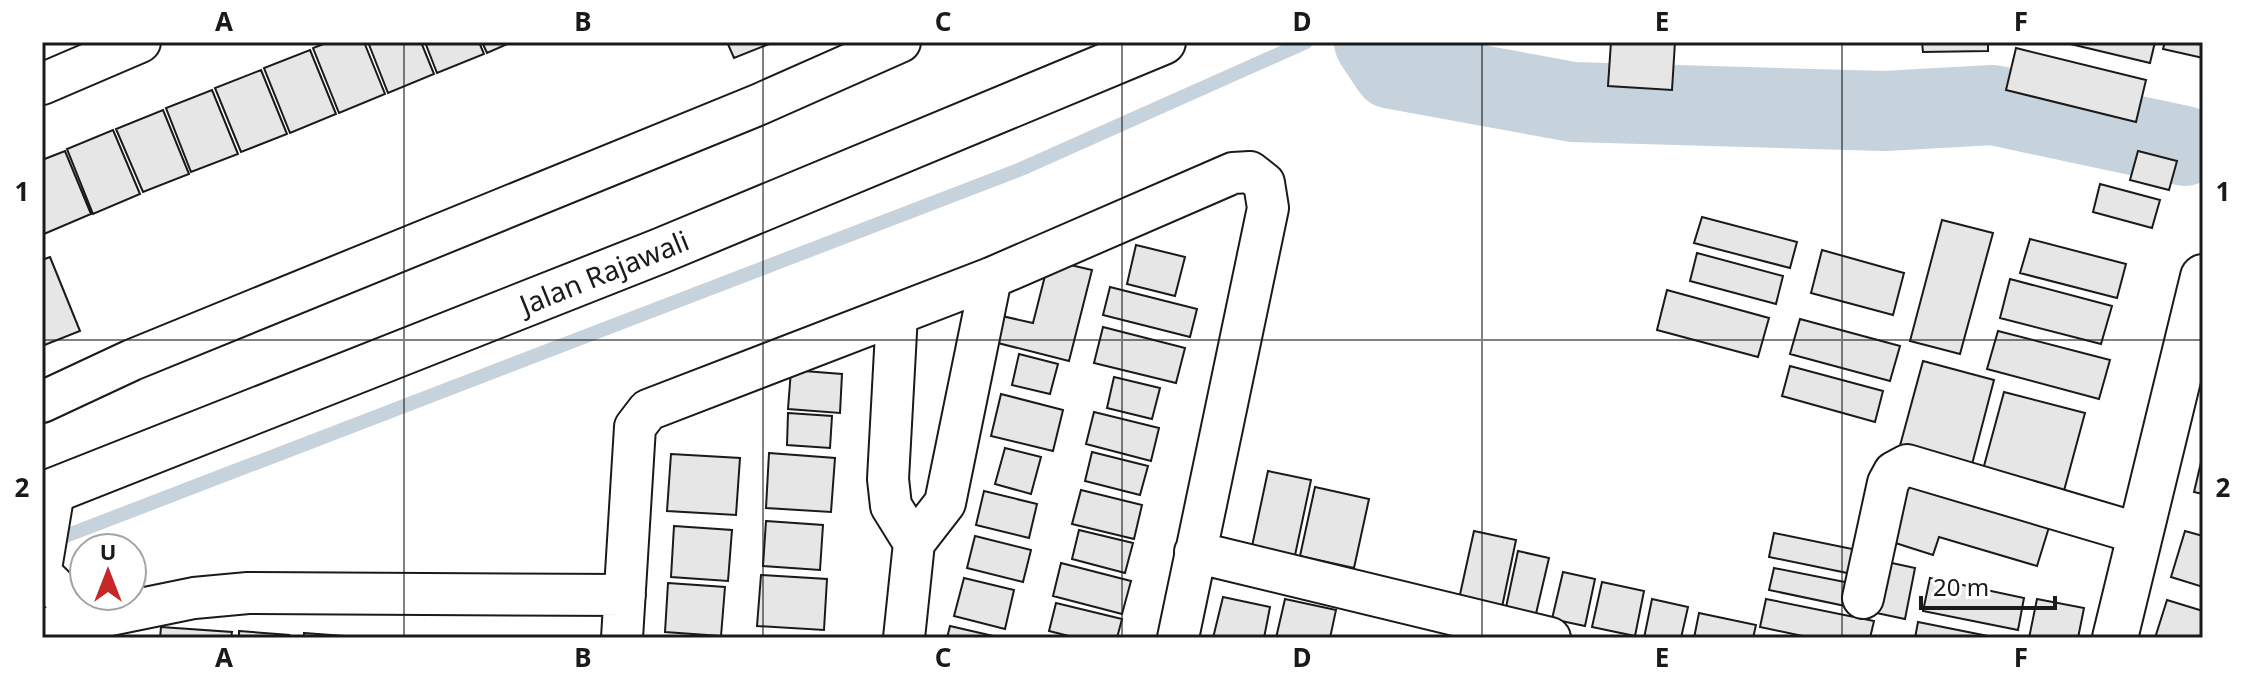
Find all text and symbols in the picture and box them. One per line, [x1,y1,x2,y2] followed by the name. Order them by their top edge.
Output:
[215,3,233,39] text: A
[574,3,592,39] text: B
[935,3,951,39] text: C
[1292,3,1312,39] text: D
[1655,3,1669,39] text: E
[2014,3,2028,39] text: F
[15,173,29,209] text: 1
[2216,173,2230,209] text: 1
[511,221,694,324] street label: Jalan Rajawali
[15,469,30,505] text: 2
[2216,469,2231,505] text: 2
[68,532,148,612] north arrow
[100,536,116,566] text: U
[1921,560,2055,610] scale bar
[1933,570,1989,603] text: 20 m
[215,639,233,675] text: A
[574,639,592,675] text: B
[935,639,951,675] text: C
[1292,639,1312,675] text: D
[1655,639,1669,675] text: E
[2014,639,2028,675] text: F

